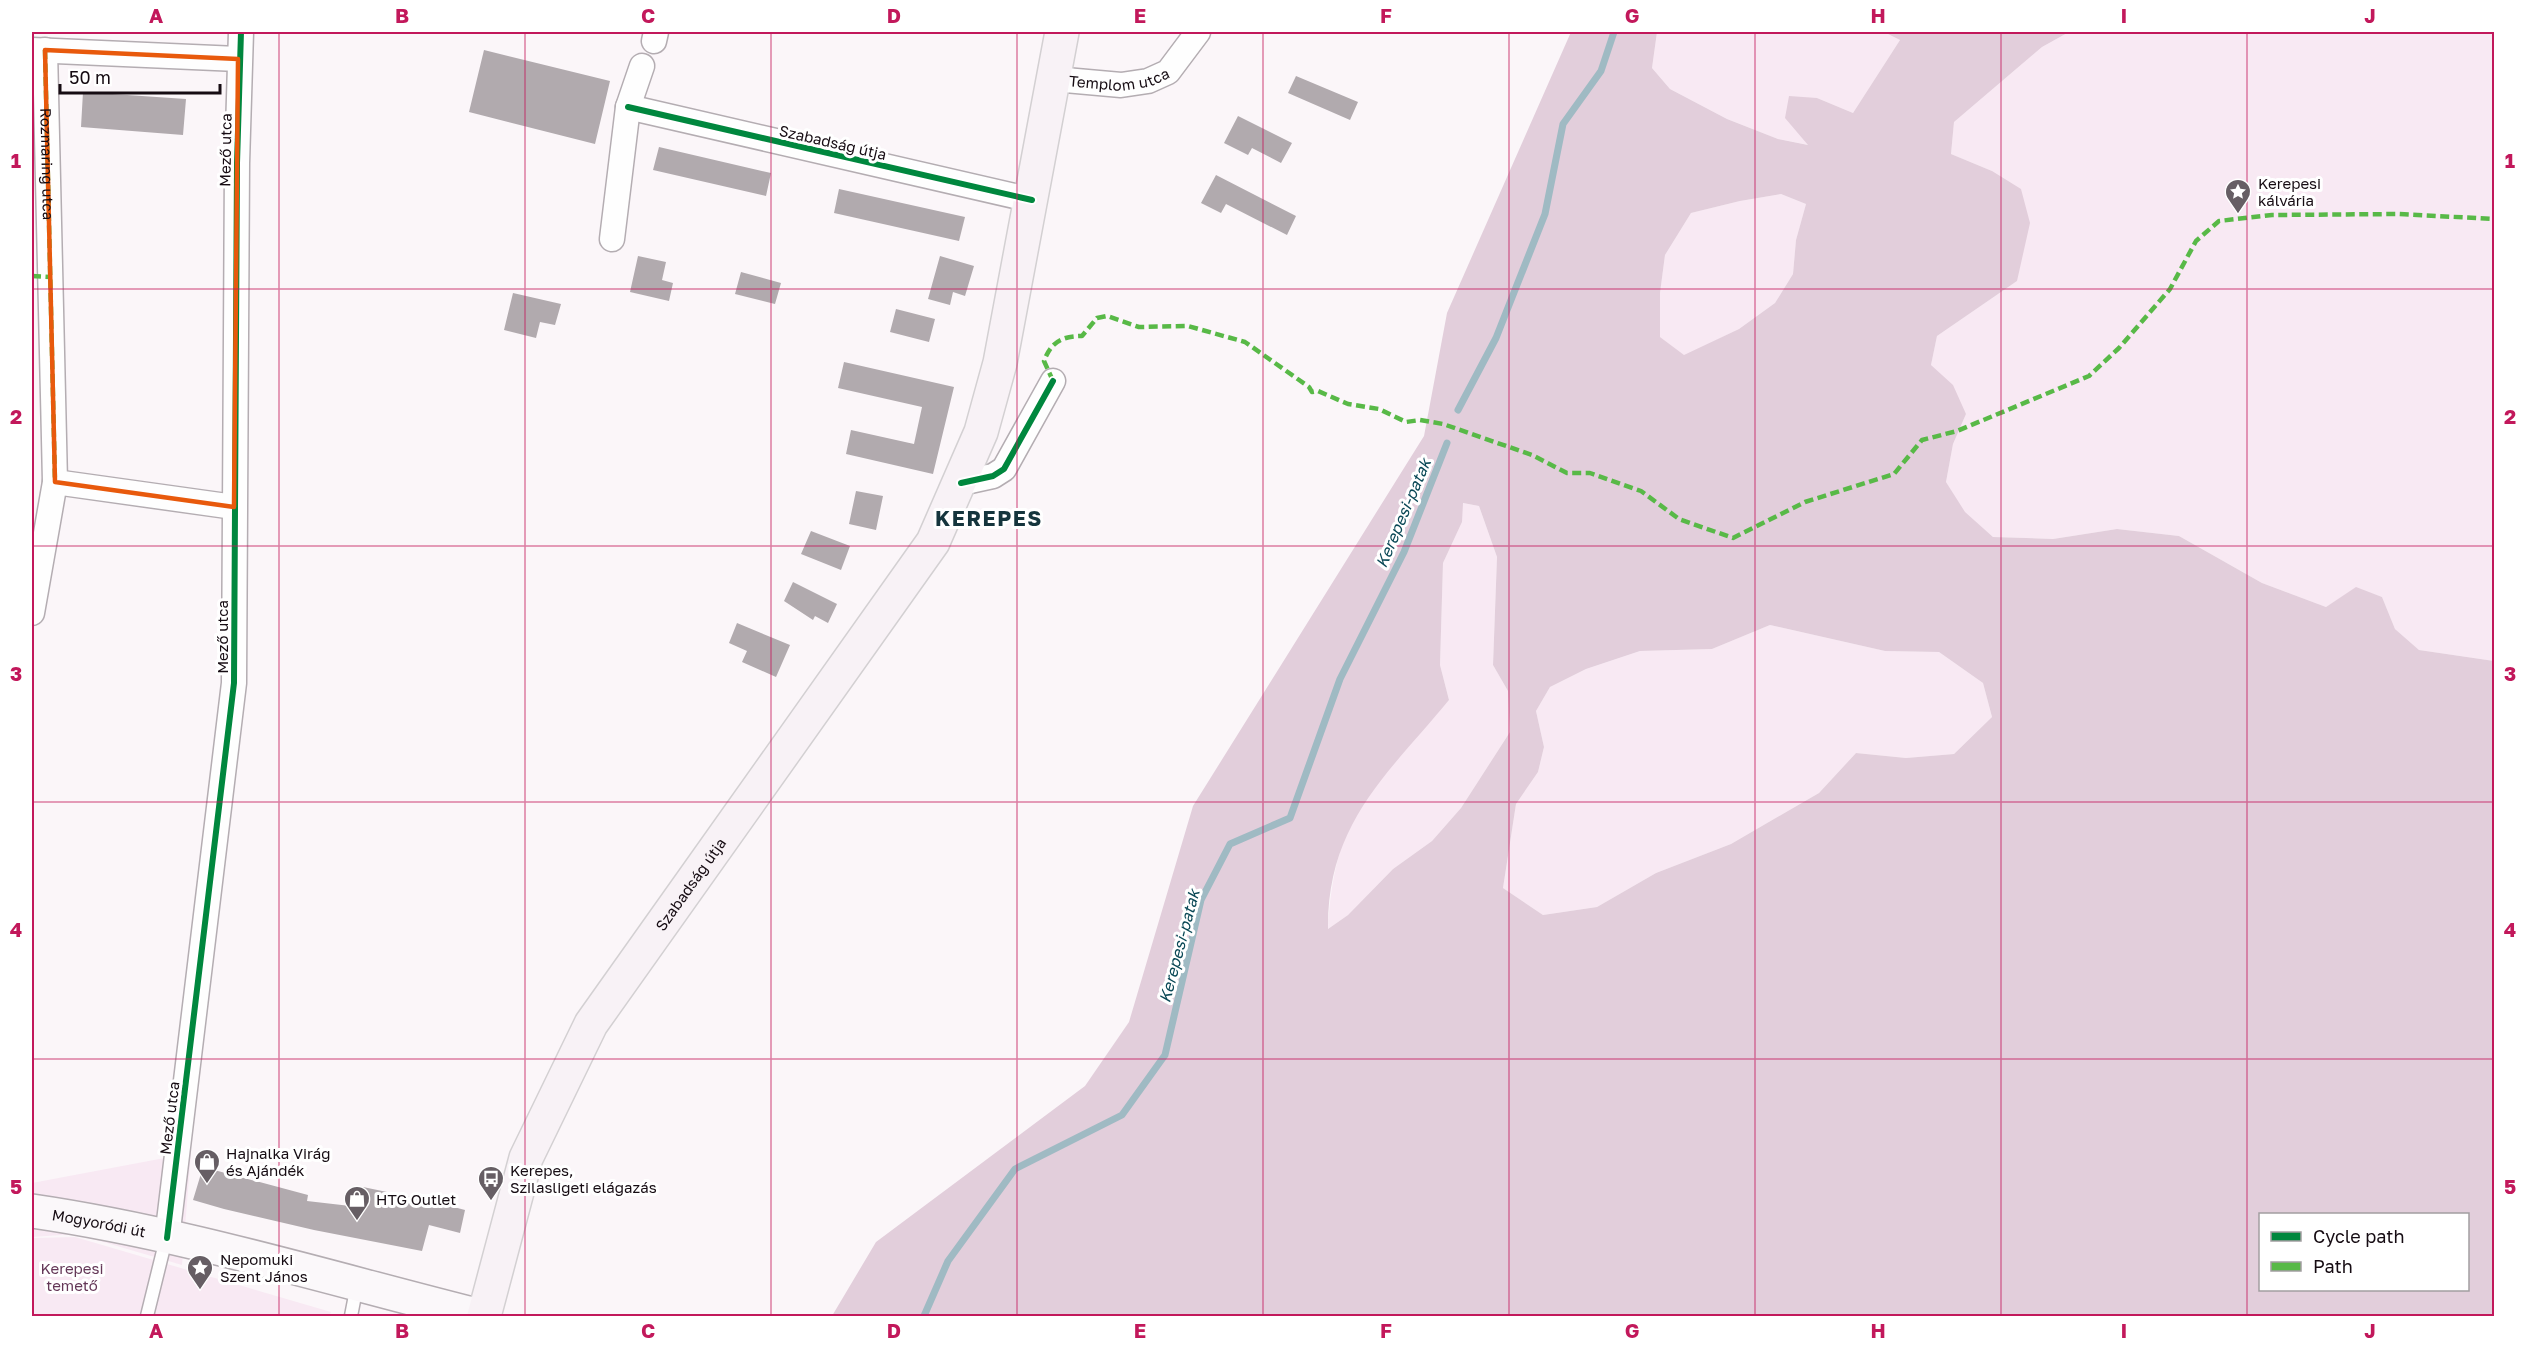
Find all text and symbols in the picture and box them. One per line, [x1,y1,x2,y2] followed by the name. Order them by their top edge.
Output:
[149,3,163,27] text: A
[395,3,409,27] text: B
[641,3,655,27] text: C
[887,3,901,27] text: D
[1134,3,1146,27] text: E
[1380,3,1392,27] text: F
[1625,3,1639,27] text: G
[1870,3,1886,27] text: H
[2121,3,2127,27] text: I
[2364,3,2376,27] text: J
[60,57,220,95] scale bar
[1068,64,1172,94] street label: Templom utca
[69,66,111,88] text: 50 m
[37,108,58,220] street label: Rozmaring utca
[215,113,235,187] street label: Mező utca
[778,121,888,163] street label: Szabadság útja
[11,148,21,172] text: 1
[2505,148,2515,172] text: 1
[2258,174,2321,209] place label: Kerepesi kálvária
[2223,177,2253,215] place icon: Kerepesi kálvária
[10,404,22,428] text: 2
[2504,404,2516,428] text: 2
[1371,454,1436,571] water label: Kerepesi-patak
[935,505,1043,531] district label: KEREPES
[213,600,231,674] street label: Mező utca
[10,661,22,685] text: 3
[2504,661,2516,685] text: 3
[651,834,729,934] street label: Szabadság útja
[1154,885,1204,1005] water label: Kerepesi-patak
[10,917,22,941] text: 4
[2504,917,2516,941] text: 4
[156,1080,182,1156] street label: Mező utca
[226,1144,330,1179] place label: Hajnalka Virág és Ajándék
[192,1147,222,1185] shop icon: Hajnalka Virág és Ajándék
[510,1161,657,1196] place label: Kerepes, Szilasligeti elágazás
[476,1164,506,1202] bus stop icon: Kerepes, Szilasligeti elágazás
[10,1174,22,1198] text: 5
[2504,1174,2516,1198] text: 5
[342,1184,372,1222] shop icon: HTG Outlet
[376,1190,456,1208] place label: HTG Outlet
[51,1205,148,1240] street label: Mogyoródi út
[2259,1213,2469,1291] legend
[2313,1225,2405,1247] text: Cycle path
[220,1250,308,1285] place label: Nepomuki Szent János
[185,1253,215,1291] place icon: Nepomuki Szent János
[2313,1255,2353,1277] text: Path
[40,1259,104,1294] park label: Kerepesi temető
[149,1318,163,1342] text: A
[395,1318,409,1342] text: B
[641,1318,655,1342] text: C
[887,1318,901,1342] text: D
[1134,1318,1146,1342] text: E
[1380,1318,1392,1342] text: F
[1625,1318,1639,1342] text: G
[1870,1318,1886,1342] text: H
[2121,1318,2127,1342] text: I
[2364,1318,2376,1342] text: J

